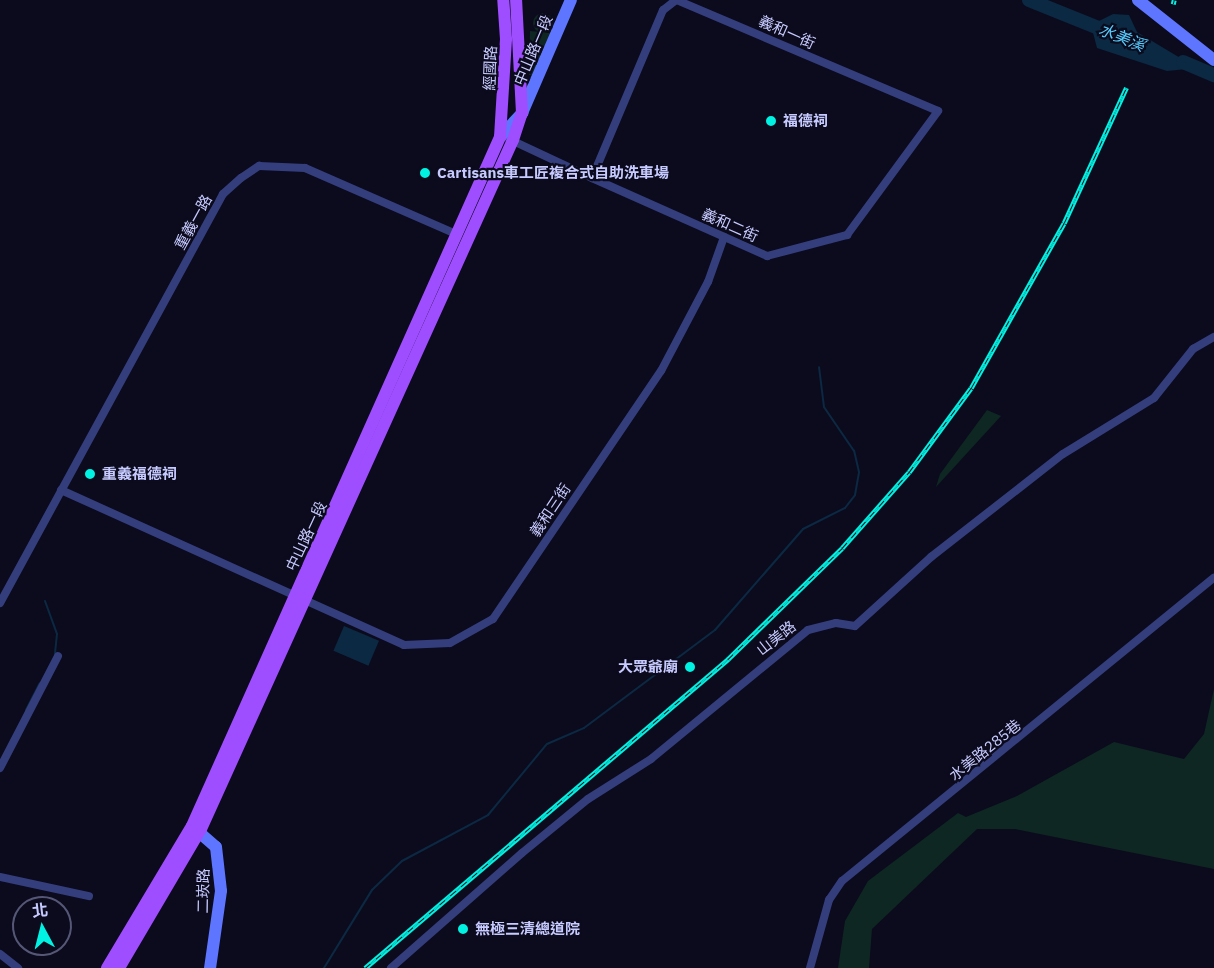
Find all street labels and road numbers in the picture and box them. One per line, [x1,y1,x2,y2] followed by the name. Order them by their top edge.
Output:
[510,12,556,88] street label: 中山路一段
[756,12,818,52] street label: 義和一街
[480,45,500,91] street label: 經國路
[171,191,215,253] street label: 重義一路
[699,205,761,245] street label: 義和二街
[526,480,574,540] street label: 義和三街
[282,498,330,574] street label: 中山路一段
[753,617,799,659] street label: 山美路
[946,716,1024,784] street label: 水美路285巷
[194,868,212,914] street label: 二崁路

